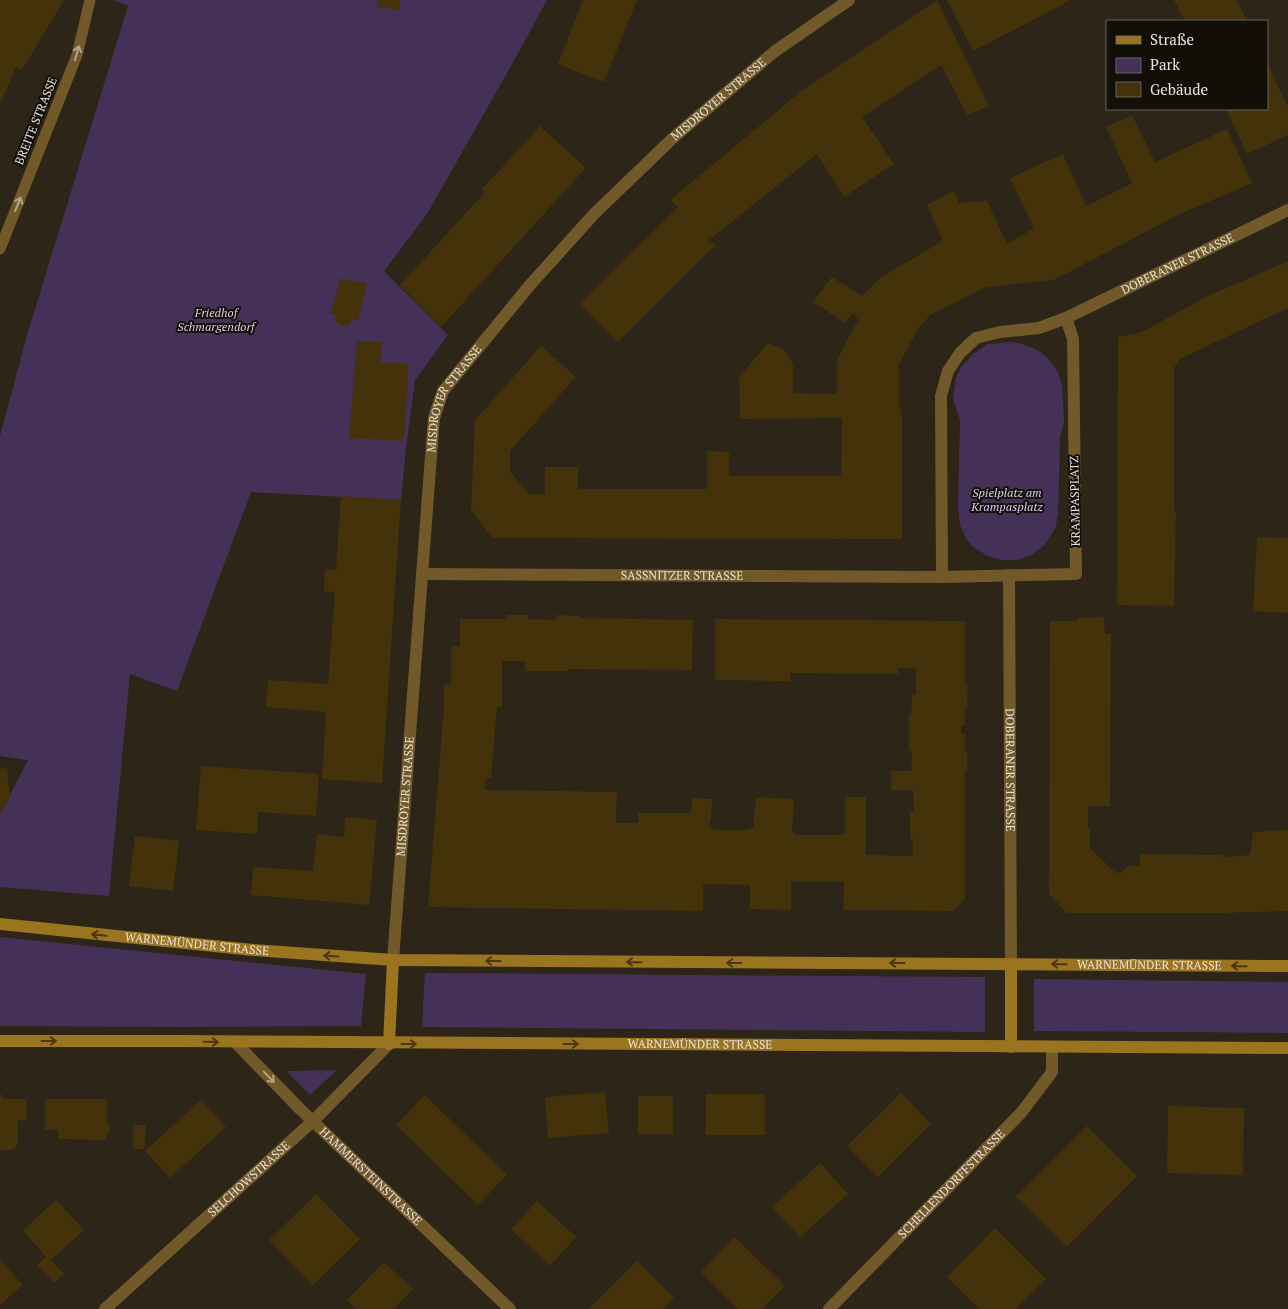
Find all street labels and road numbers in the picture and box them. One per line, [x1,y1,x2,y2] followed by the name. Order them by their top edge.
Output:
[667,54,769,144] street label: MISDROYER STRASSE
[11,75,60,167] street label: BREITE STRASSE
[1118,230,1236,297] street label: DOBERANER STRASSE
[423,342,485,453] street label: MISDROYER STRASSE
[1066,456,1083,546] street label: KRAMPASPLATZ
[621,567,743,583] street label: SASSNITZER STRASSE
[1003,708,1018,832] street label: DOBERANER STRASSE
[393,736,417,857] street label: MISDROYER STRASSE
[124,929,270,958] street label: WARNEMÜNDER STRASSE
[1077,957,1222,973] street label: WARNEMÜNDER STRASSE
[628,1036,772,1052] street label: WARNEMÜNDER STRASSE
[317,1124,425,1228] street label: HAMMERSTEINSTRASSE
[894,1126,1008,1241] street label: SCHELLENDORFFSTRASSE
[204,1138,293,1219] street label: SELCHOWSTRASSE

